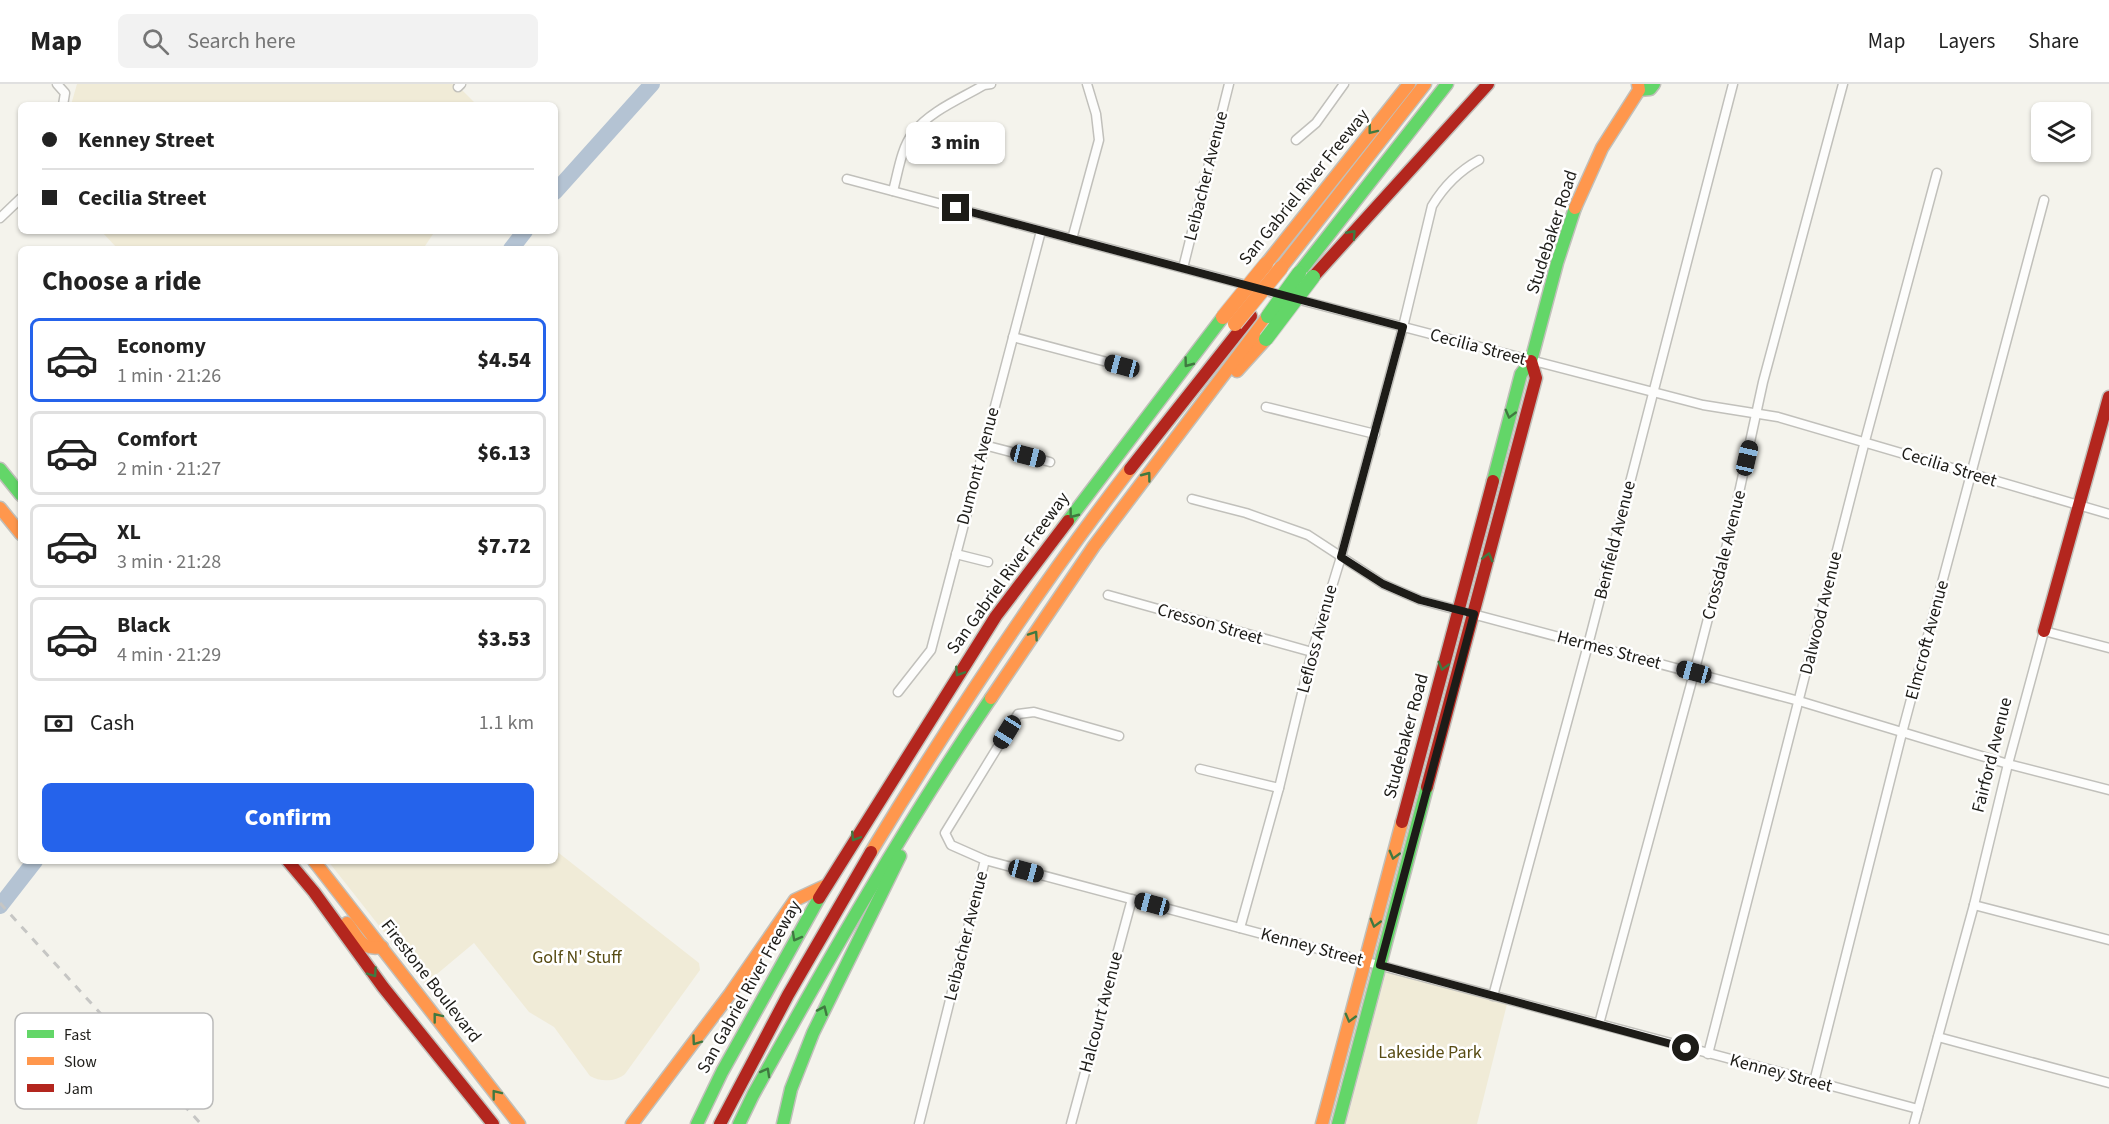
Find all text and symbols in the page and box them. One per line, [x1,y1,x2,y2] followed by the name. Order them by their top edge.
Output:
[118,14,538,68] search box
[30,21,82,61] text: Map
[139,25,172,58] icon: search
[187,25,296,57] text: Search here
[1868,26,1905,56] text: Map
[1938,26,1995,56] text: Layers
[2028,26,2079,56] text: Share
[2031,102,2091,162] map controls
[2031,102,2091,162] button: layers
[1233,103,1375,270] street label: San Gabriel River Freeway
[1178,108,1234,244] street label: Leibacher Avenue
[906,121,1006,163] callout: 3 min
[1369,123,1380,134] one-way arrow
[78,124,214,156] text: Kenney Street
[931,129,980,157] text: 3 min
[1520,167,1584,297] street label: Studebaker Road
[78,182,207,214] text: Cecilia Street
[942,194,969,221] route end
[1345,230,1356,241] one-way arrow
[42,262,202,301] text: Choose a ride
[1427,322,1529,372] street label: Cecilia Street
[117,330,206,362] text: Economy
[45,333,99,387] icon: car
[477,344,531,376] text: $4.54
[1102,353,1142,379] car
[1184,356,1195,367] one-way arrow
[117,362,221,390] text: 1 min · 21:26
[950,404,1006,527] street label: Dumont Avenue
[1505,408,1517,419] one-way arrow
[117,423,198,455] text: Comfort
[45,426,99,480] icon: car
[477,437,531,469] text: $6.13
[1734,438,1760,478] car
[1898,441,2000,493] street label: Cecilia Street
[1008,443,1048,469] car
[117,455,221,483] text: 2 min · 21:27
[1140,472,1151,483] one-way arrow
[1588,478,1642,602] street label: Benfield Avenue
[941,486,1076,659] street label: San Gabriel River Freeway
[1696,487,1752,622] street label: Crossdale Avenue
[1069,507,1080,518] one-way arrow
[117,516,141,548] text: XL
[45,519,99,573] icon: car
[477,530,531,562] text: $7.72
[117,548,221,576] text: 3 min · 21:28
[1794,549,1848,677] street label: Dalwood Avenue
[1481,552,1494,562] one-way arrow
[1899,577,1955,703] street label: Elmcroft Avenue
[1291,582,1343,696] street label: Lefloss Avenue
[1154,597,1266,651] street label: Cresson Street
[117,609,171,641] text: Black
[45,612,99,666] icon: car
[477,623,531,655] text: $3.53
[1554,624,1664,676] street label: Hermes Street
[1027,631,1038,642] one-way arrow
[117,641,221,669] text: 4 min · 21:29
[1674,659,1714,685] car
[1438,661,1451,671] one-way arrow
[955,665,966,676] one-way arrow
[1377,671,1435,801] street label: Studebaker Road
[1966,695,2018,815] street label: Fairford Avenue
[42,707,75,740] icon: cash
[90,707,135,739] text: Cash
[479,709,534,737] text: 1.1 km
[990,712,1024,752] car
[42,783,534,852] button: Confirm
[851,831,863,841] one-way arrow
[1388,850,1401,860] one-way arrow
[1006,858,1046,884] car
[938,868,994,1004] street label: Leibacher Avenue
[1132,891,1172,917] car
[691,895,807,1078] street label: San Gabriel River Freeway
[375,914,487,1048] street label: Firestone Boulevard
[1370,918,1383,928] one-way arrow
[1258,921,1366,973] street label: Kenney Street
[792,931,804,941] one-way arrow
[532,945,622,970] park label: Golf N' Stuff
[1073,949,1129,1075] street label: Halcourt Avenue
[366,966,377,977] one-way arrow
[816,1006,828,1017] one-way arrow
[1345,1012,1357,1023] one-way arrow
[15,1013,213,1109] legend
[433,1013,444,1024] one-way arrow
[64,1024,92,1046] text: Fast
[1672,1034,1699,1061] route start
[692,1035,703,1046] one-way arrow
[1378,1040,1482,1065] park label: Lakeside Park
[1727,1047,1835,1099] street label: Kenney Street
[64,1051,97,1073] text: Slow
[758,1068,770,1078] one-way arrow
[64,1078,93,1100] text: Jam
[492,1090,503,1101] one-way arrow

